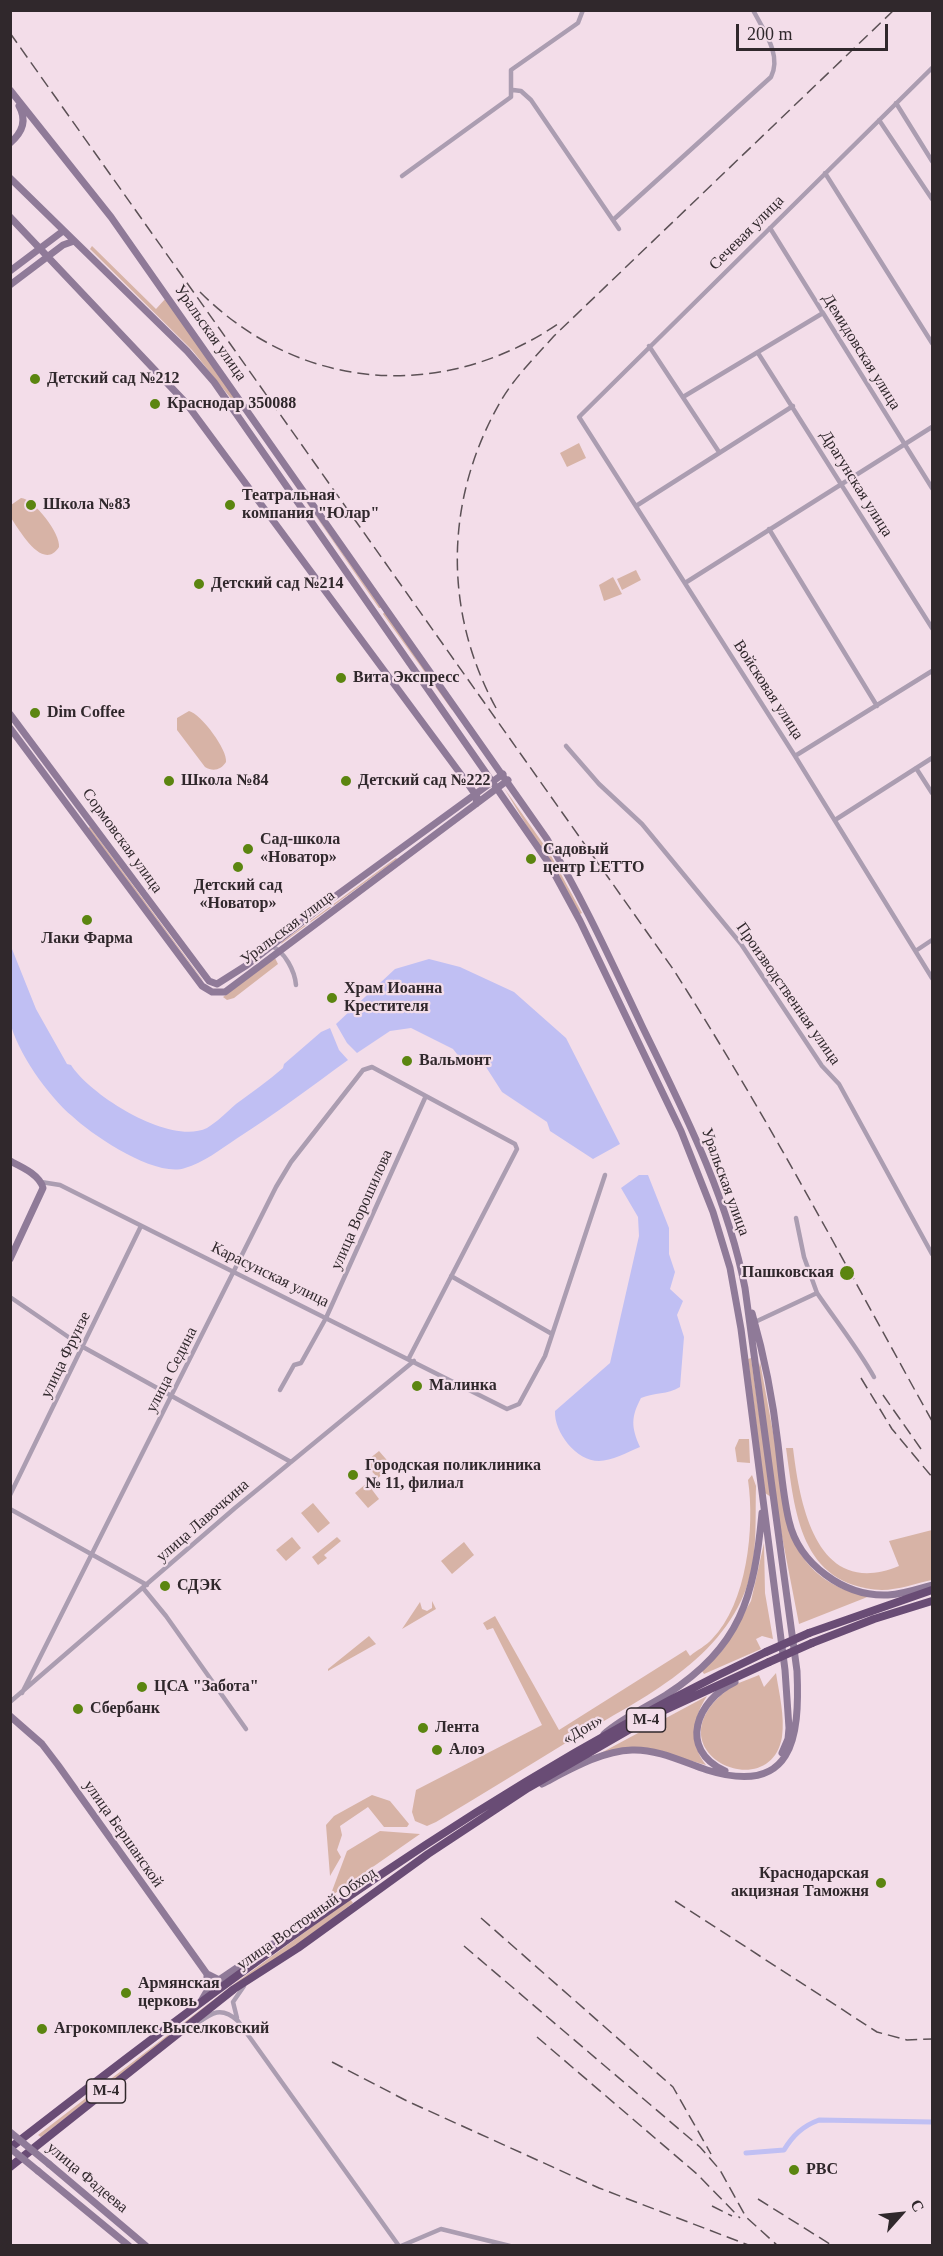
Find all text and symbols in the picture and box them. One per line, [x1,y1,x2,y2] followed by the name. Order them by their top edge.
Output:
[739,12,890,50] scale bar
[747,24,793,44] text: 200 m
[706,192,788,274] street label: Сечевая улица
[170,281,250,385] street label: Уральская улица
[818,290,904,414] street label: Демидовская улица
[47,369,180,389] place label: Детский сад №212
[28,372,42,386] marker: Детский сад №212
[167,394,296,414] place label: Краснодар 350088
[148,397,162,411] marker: Краснодар 350088
[816,427,896,541] street label: Драгунская улица
[242,486,379,524] place label: Театральная компания "Юлар"
[43,495,130,515] place label: Школа №83
[24,498,38,512] marker: Школа №83
[223,498,237,512] marker: Театральная компания "Юлар"
[211,574,344,594] place label: Детский сад №214
[192,577,206,591] marker: Детский сад №214
[729,637,807,743] street label: Войсковая улица
[353,668,459,688] place label: Вита Экспресс
[334,671,348,685] marker: Вита Экспресс
[47,703,125,723] place label: Dim Coffee
[28,706,42,720] marker: Dim Coffee
[181,771,268,791] place label: Школа №84
[358,771,491,791] place label: Детский сад №222
[162,774,176,788] marker: Школа №84
[339,774,353,788] marker: Детский сад №222
[78,785,166,897] street label: Сормовская улица
[260,830,340,868] place label: Сад-школа «Новатор»
[543,840,644,878] place label: Садовый центр LETTO
[241,842,255,856] marker: Сад-школа «Новатор»
[524,852,538,866] marker: Садовый центр LETTO
[231,860,245,874] marker: Детский сад «Новатор»
[194,876,282,914] place label: Детский сад «Новатор»
[237,886,339,970] street label: Уральская улица
[80,913,94,927] marker: Лаки Фарма
[732,919,844,1069] street label: Производственная улица
[41,929,133,949] place label: Лаки Фарма
[344,979,442,1017] place label: Храм Иоанна Крестителя
[325,991,339,1005] marker: Храм Иоанна Крестителя
[419,1051,491,1071] place label: Вальмонт
[400,1054,414,1068] marker: Вальмонт
[697,1126,753,1238] street label: Уральская улица
[327,1147,397,1273] street label: улица Ворошилова
[208,1238,332,1312] street label: Карасунская улица
[742,1263,834,1283] place label: Пашковская
[838,1264,856,1282] marker: Пашковская
[37,1309,95,1401] street label: улица Фрунзе
[142,1324,202,1416] street label: улица Седина
[429,1376,497,1396] place label: Малинка
[410,1379,424,1393] marker: Малинка
[365,1456,541,1494] place label: Городская поликлиника № 11, филиал
[346,1468,360,1482] marker: Городская поликлиника № 11, филиал
[153,1476,253,1566] street label: улица Лавочкина
[177,1576,222,1596] place label: СДЭК
[158,1579,172,1593] marker: СДЭК
[154,1677,259,1697] place label: ЦСА "Забота"
[135,1680,149,1694] marker: ЦСА "Забота"
[90,1699,160,1719] place label: Сбербанк
[71,1702,85,1716] marker: Сбербанк
[626,1708,666,1732] road number: М-4
[559,1711,607,1749] street label: «Дон»
[435,1718,479,1738] place label: Лента
[416,1721,430,1735] marker: Лента
[449,1740,485,1760] place label: Алоэ
[430,1743,444,1757] marker: Алоэ
[79,1777,167,1891] street label: улица Бершанской
[233,1863,381,1975] street label: улица Восточный Обход
[731,1864,869,1902] place label: Краснодарская акцизная Таможня
[874,1876,888,1890] marker: Краснодарская акцизная Таможня
[138,1974,220,2012] place label: Армянская церковь
[119,1986,133,2000] marker: Армянская церковь
[54,2019,269,2039] place label: Агрокомплекс Выселковский
[35,2022,49,2036] marker: Агрокомплекс Выселковский
[86,2079,126,2103] road number: М-4
[43,2138,131,2218] street label: улица Фадеева
[806,2160,838,2180] place label: РВС
[787,2163,801,2177] marker: РВС
[871,2184,931,2244] north arrow
[907,2197,928,2215] text: С

